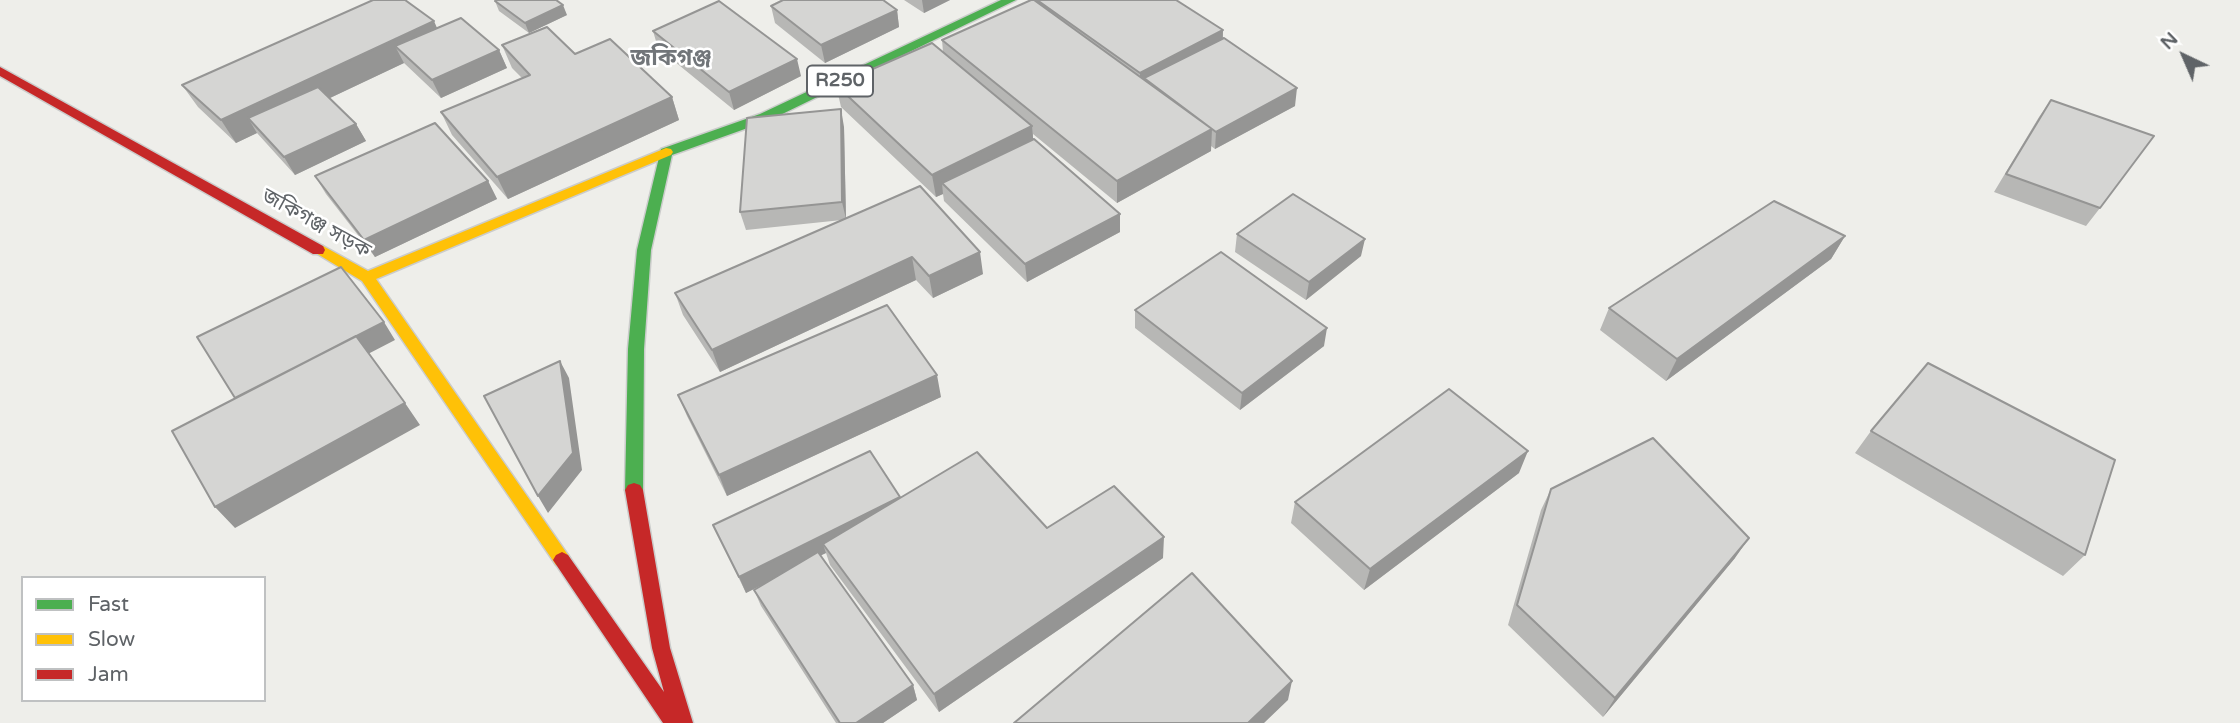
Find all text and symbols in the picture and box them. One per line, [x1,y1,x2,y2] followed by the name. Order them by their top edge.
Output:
[2149,21,2219,91] north arrow
[2156,28,2183,54] text: N
[630,45,712,73] district label: জকিগঞ্জ
[807,66,873,96] road number: R250
[257,184,375,264] street label: জকিগঞ্জ সড়ক
[21,576,266,702] legend
[88,592,129,617] text: Fast
[88,627,135,652] text: Slow
[88,662,129,687] text: Jam

